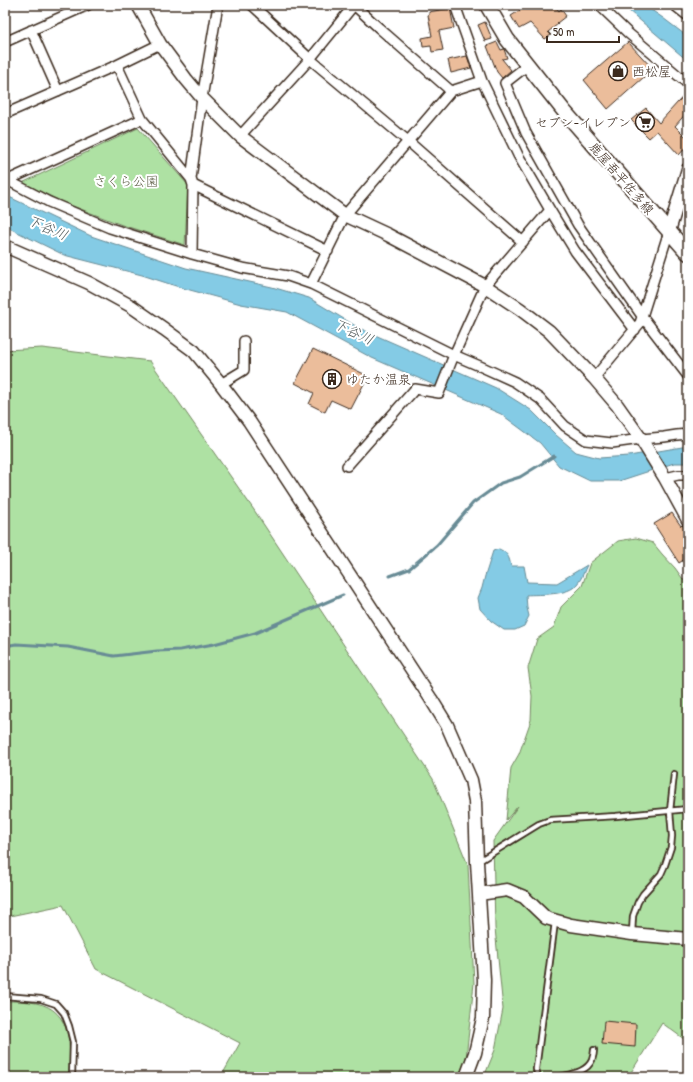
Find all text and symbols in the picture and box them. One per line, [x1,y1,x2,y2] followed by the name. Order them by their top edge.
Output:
[547,18,619,44] scale bar
[553,23,574,40] text: 50 m
[607,60,629,82] shop icon: 西松屋
[632,62,671,80] place label: 西松屋
[634,111,656,133] supermarket icon: セブン-イレブン
[535,113,631,131] place label: セブン-イレブン
[585,138,659,219] street label: 鹿屋吾平佐多線
[93,172,159,190] park label: さくら公園
[25,210,71,244] water label: 下谷川
[331,314,377,348] water label: 下谷川
[321,368,343,390] building icon: ゆたか温泉
[346,370,411,388] place label: ゆたか温泉

